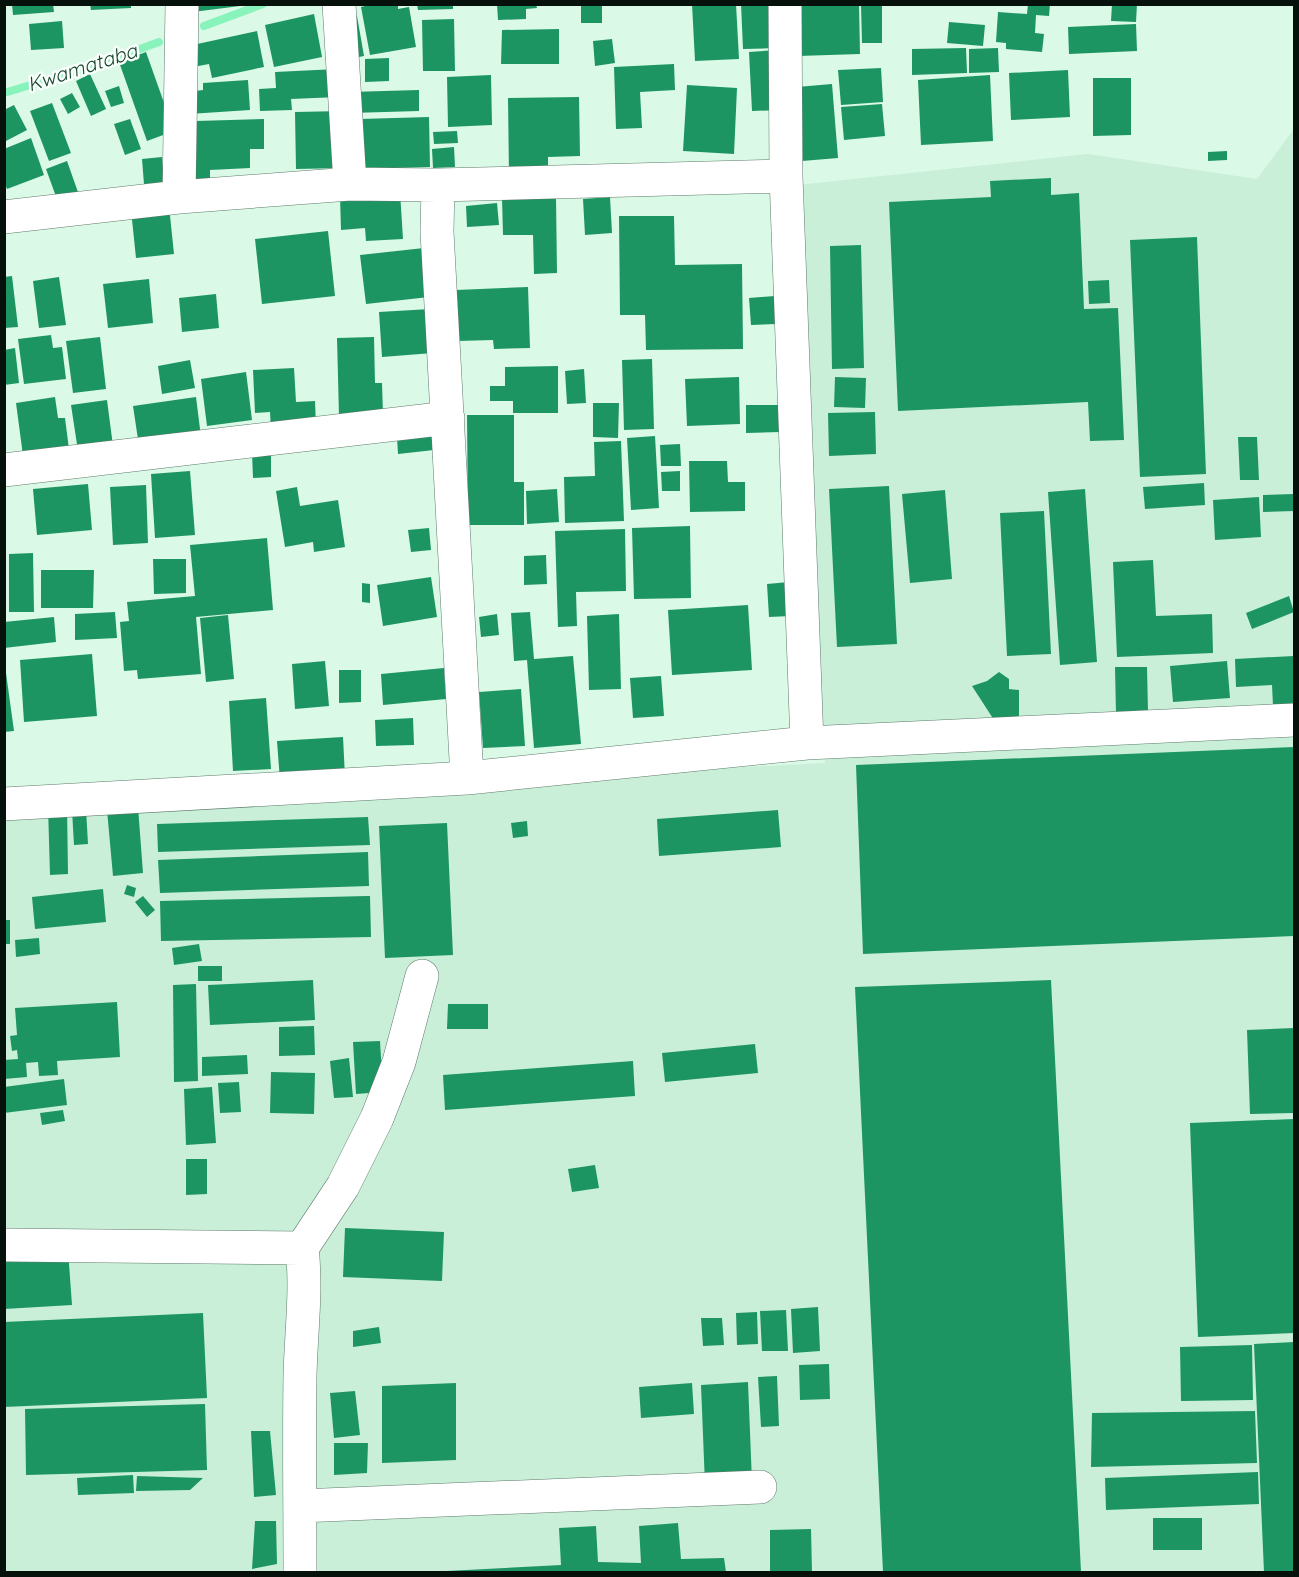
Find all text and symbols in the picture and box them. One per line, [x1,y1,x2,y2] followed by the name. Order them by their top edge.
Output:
[24,37,142,96] water label: Kwamataba

